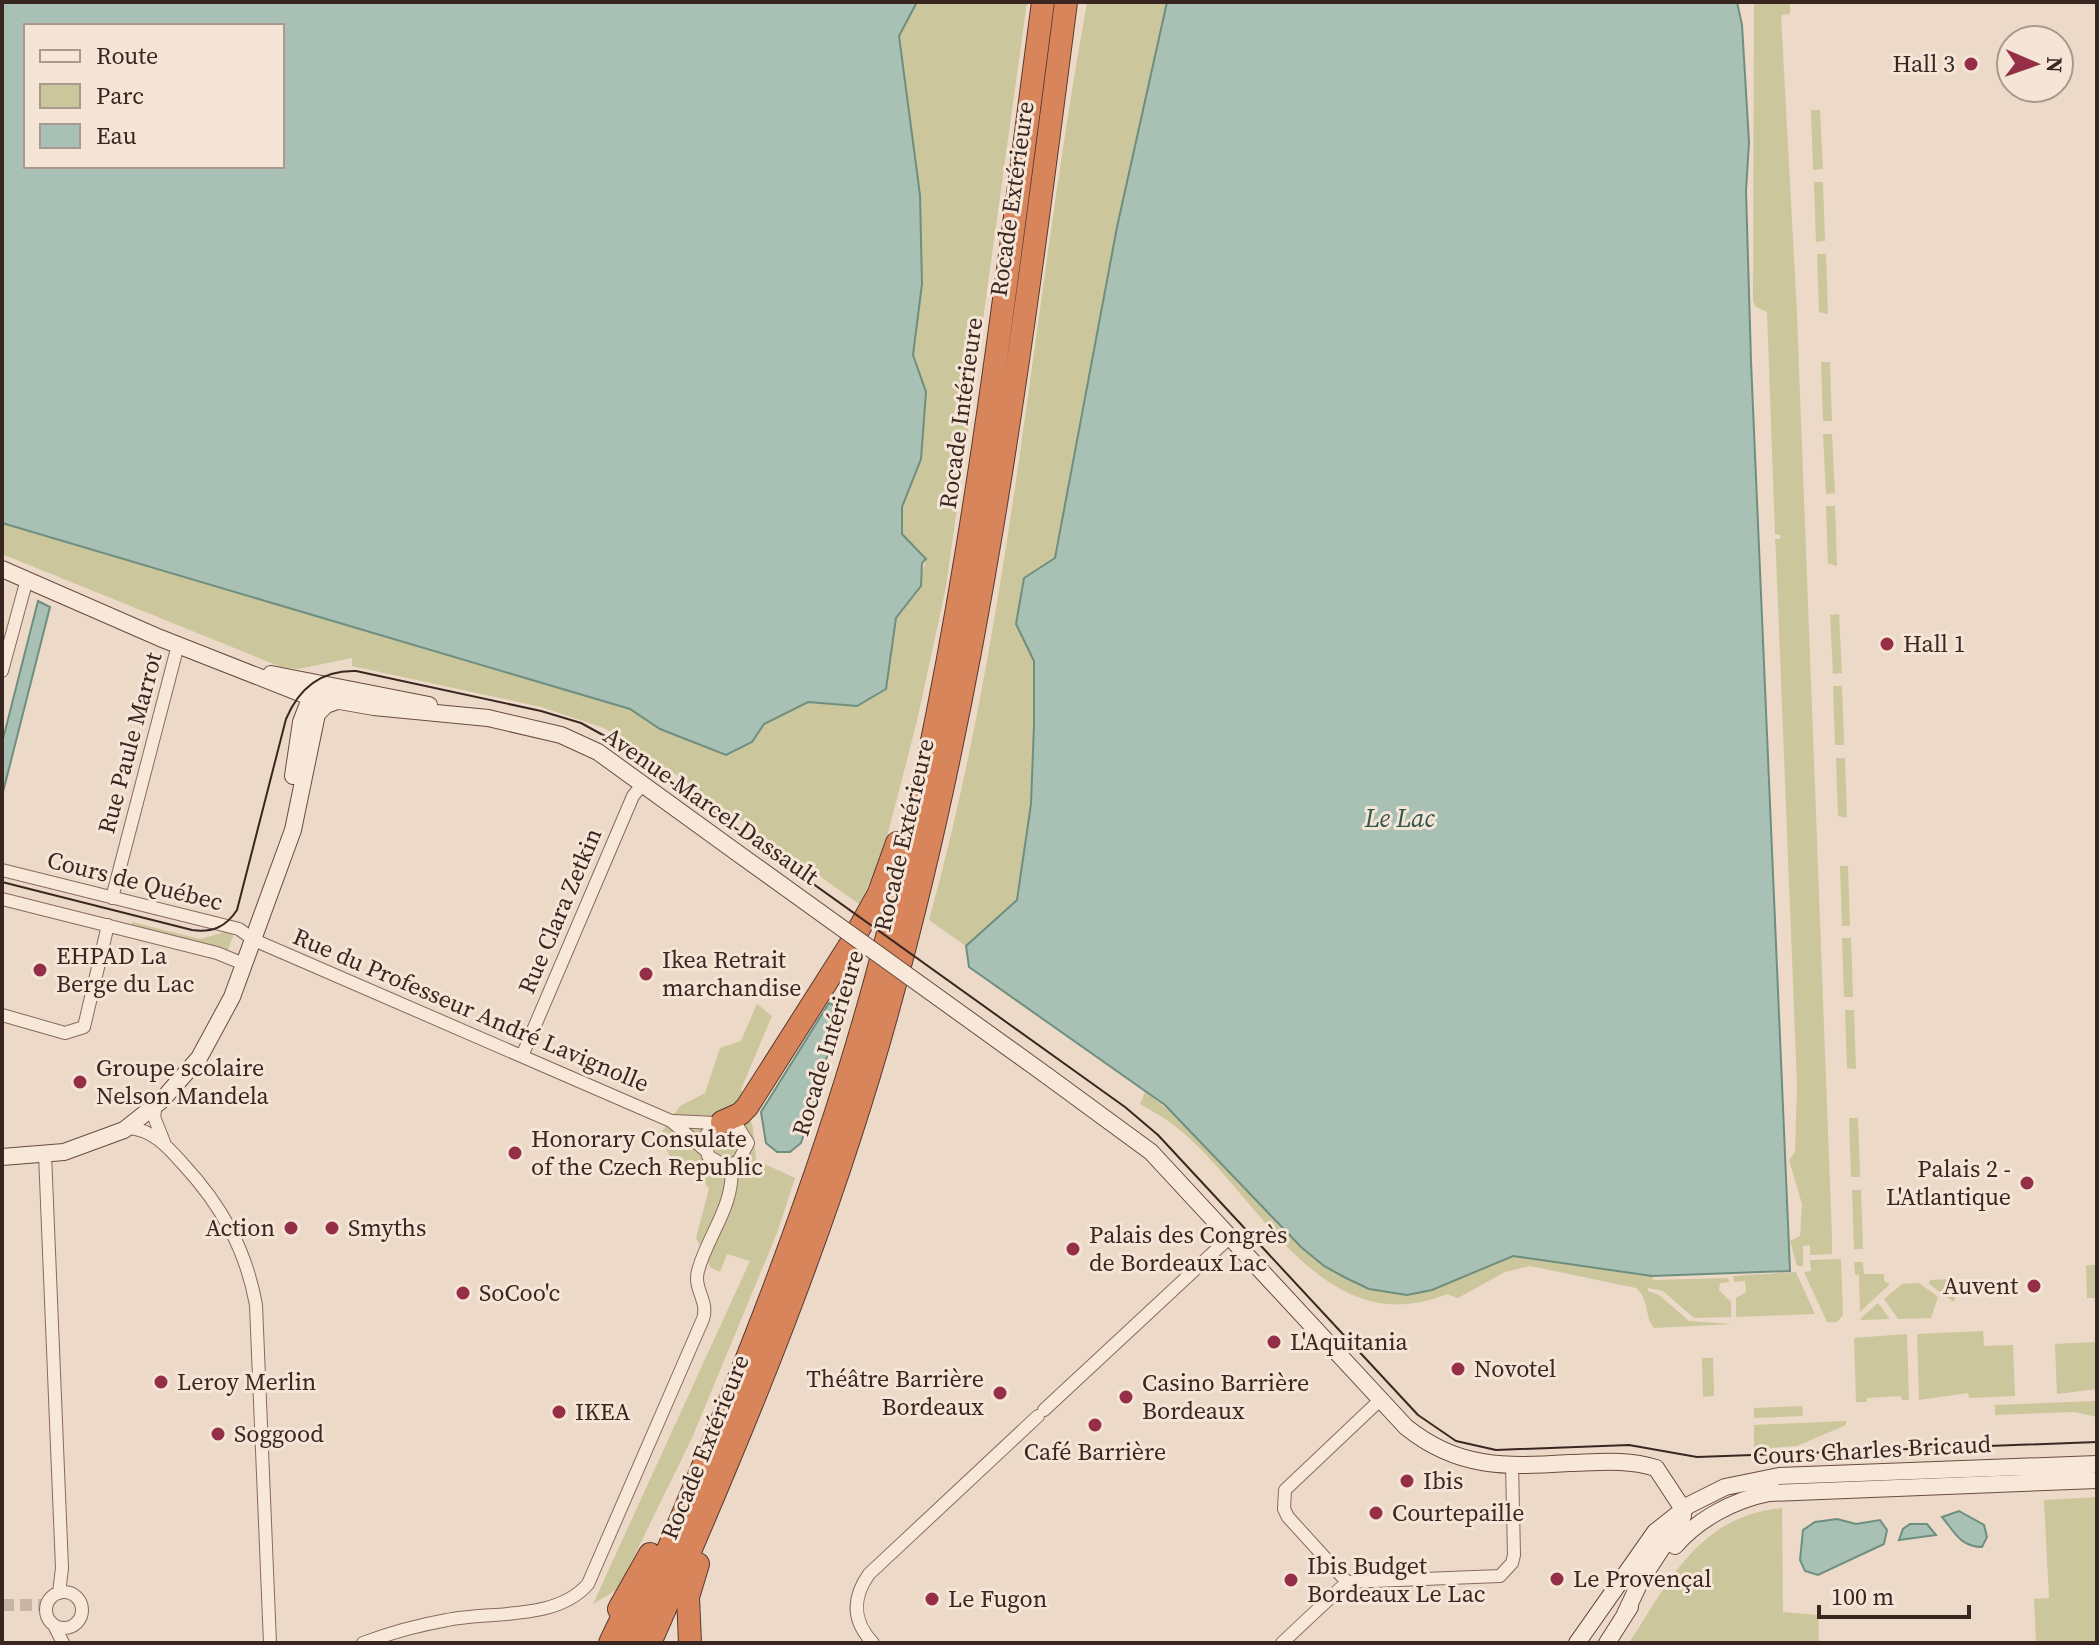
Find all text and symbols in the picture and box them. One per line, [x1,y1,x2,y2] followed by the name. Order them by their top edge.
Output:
[24,24,284,168] legend
[1995,24,2075,104] north arrow
[96,39,158,72] text: Route
[1892,47,1955,80] place label: Hall 3
[1962,55,1980,73] marker: Hall 3
[2040,56,2070,73] text: N
[96,79,144,112] text: Parc
[981,99,1042,299] street label: Rocade Extérieure
[96,119,137,152] text: Eau
[931,315,990,511] street label: Rocade Intérieure
[1903,627,1966,660] place label: Hall 1
[1878,635,1896,653] marker: Hall 1
[89,648,170,837] street label: Rue Paule Marrot
[597,719,825,892] street label: Avenue Marcel Dassault
[865,735,942,934] street label: Rocade Extérieure
[1364,800,1436,836] water label: Le Lac
[510,823,609,999] street label: Rue Clara Zetkin
[44,843,226,918] street label: Cours de Québec
[288,919,654,1100] street label: Rue du Professeur André Lavignolle
[56,939,194,1000] place label: EHPAD La Berge du Lac
[662,943,802,1004] place label: Ikea Retrait marchandise
[784,946,872,1140] street label: Rocade Intérieure
[31,961,49,979] marker: EHPAD La Berge du Lac
[637,965,655,983] marker: Ikea Retrait marchandise
[96,1051,270,1112] place label: Groupe scolaire Nelson Mandela
[71,1073,89,1091] marker: Groupe scolaire Nelson Mandela
[531,1122,763,1183] place label: Honorary Consulate of the Czech Republic
[506,1144,524,1162] marker: Honorary Consulate of the Czech Republic
[1886,1152,2011,1213] place label: Palais 2 - L'Atlantique
[2018,1174,2036,1192] marker: Palais 2 - L'Atlantique
[205,1211,275,1244] place label: Action
[348,1211,426,1244] place label: Smyths
[1089,1218,1287,1279] place label: Palais des Congrès de Bordeaux Lac
[282,1219,300,1237] marker: Action
[323,1219,341,1237] marker: Smyths
[1064,1240,1082,1258] marker: Palais des Congrès de Bordeaux Lac
[1943,1269,2018,1302] place label: Auvent
[479,1276,560,1309] place label: SoCoo'c
[2025,1277,2043,1295] marker: Auvent
[454,1284,472,1302] marker: SoCoo'c
[1290,1325,1409,1358] place label: L'Aquitania
[1265,1333,1283,1351] marker: L'Aquitania
[652,1349,757,1544] street label: Rocade Extérieure
[1474,1352,1556,1385] place label: Novotel
[1449,1360,1467,1378] marker: Novotel
[806,1362,984,1423] place label: Théâtre Barrière Bordeaux
[177,1365,316,1398] place label: Leroy Merlin
[1142,1366,1309,1427] place label: Casino Barrière Bordeaux
[152,1373,170,1391] marker: Leroy Merlin
[991,1384,1009,1402] marker: Théâtre Barrière Bordeaux
[1117,1388,1135,1406] marker: Casino Barrière Bordeaux
[575,1395,630,1428] place label: IKEA
[550,1403,568,1421] marker: IKEA
[1086,1416,1104,1434] marker: Café Barrière
[234,1417,324,1450] place label: Soggood
[209,1425,227,1443] marker: Soggood
[1752,1427,1992,1472] street label: Cours Charles Bricaud
[1024,1435,1166,1468] place label: Café Barrière
[1423,1464,1463,1497] place label: Ibis
[1398,1472,1416,1490] marker: Ibis
[1392,1496,1524,1529] place label: Courtepaille
[1367,1504,1385,1522] marker: Courtepaille
[1307,1549,1486,1610] place label: Ibis Budget Bordeaux Le Lac
[1573,1562,1712,1595] place label: Le Provençal
[1819,1569,1969,1619] scale bar
[1548,1570,1566,1588] marker: Le Provençal
[1282,1571,1300,1589] marker: Ibis Budget Bordeaux Le Lac
[1831,1580,1894,1613] text: 100 m
[948,1582,1047,1615] place label: Le Fugon
[923,1590,941,1608] marker: Le Fugon

